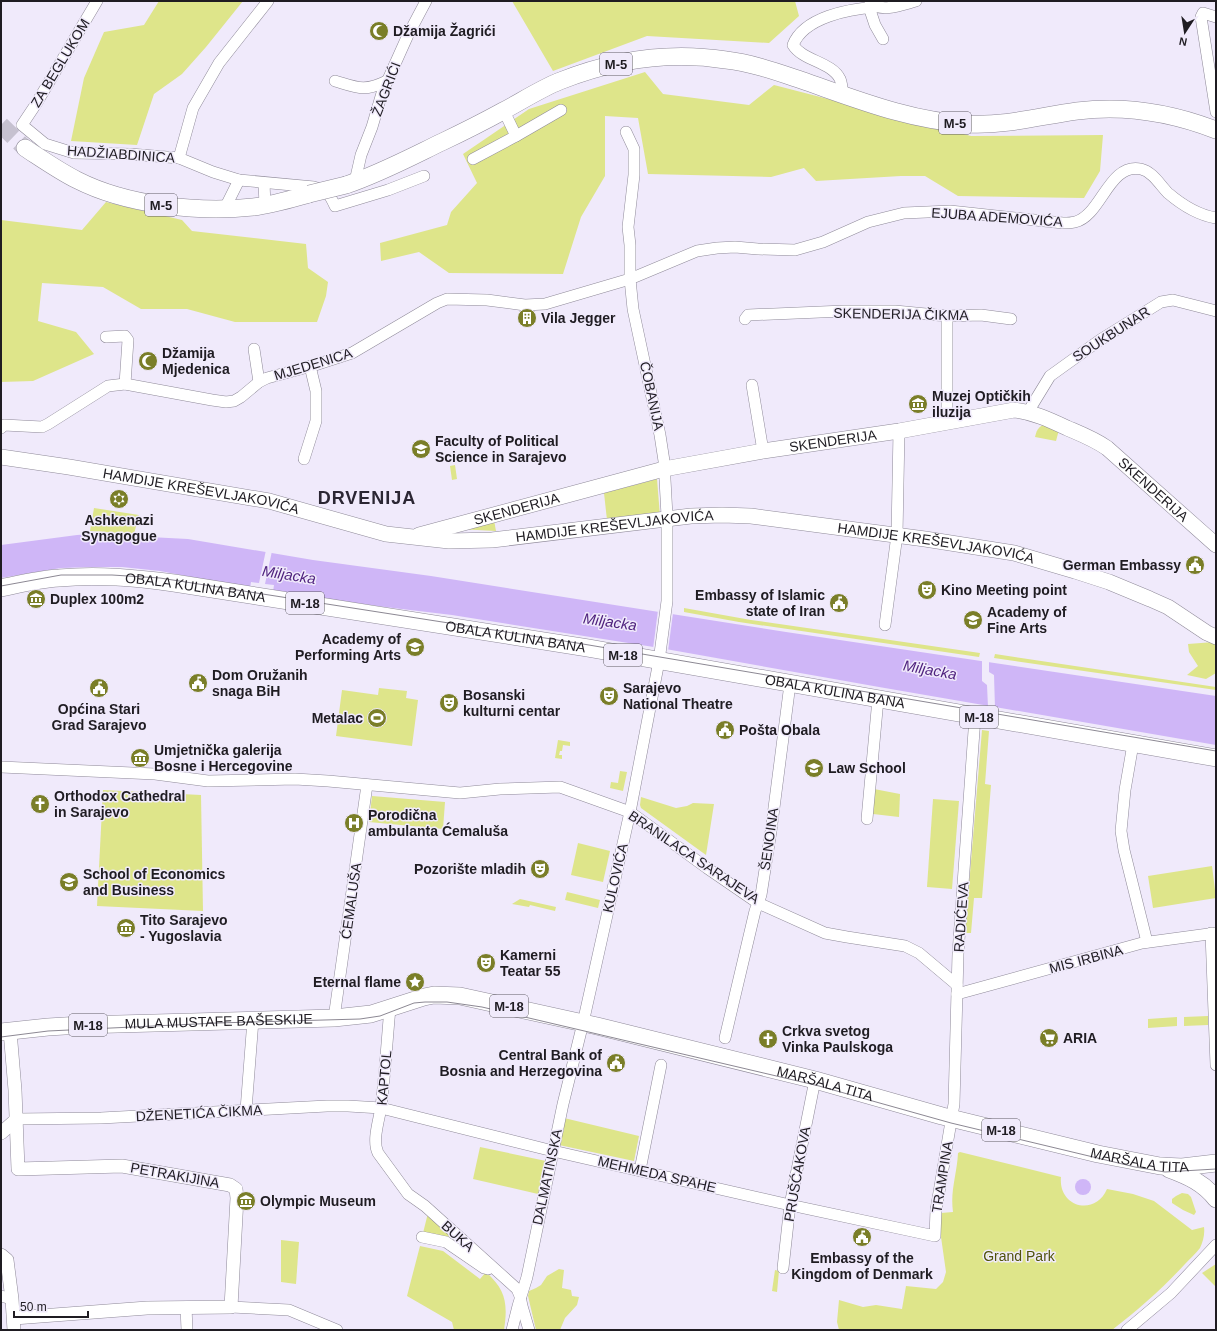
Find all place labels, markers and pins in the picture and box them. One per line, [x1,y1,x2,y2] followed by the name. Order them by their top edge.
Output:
[368,20,390,42] mosque icon: Džamija Žagrići
[393,22,496,39] place label: Džamija Žagrići
[516,307,538,329] building icon: Vila Jegger
[541,310,616,326] place label: Vila Jegger
[162,345,230,377] place label: Džamija Mjedenica
[137,350,159,372] mosque icon: Džamija Mjedenica
[932,388,1031,420] place label: Muzej Optičkih iluzija
[907,393,929,415] museum icon: Muzej Optičkih iluzija
[435,433,567,465] place label: Faculty of Political Science in Sarajevo
[410,438,432,460] school or university icon: Faculty of Political Science in Sarajevo
[108,488,130,510] synagogue icon: Ashkenazi Synagogue
[81,512,157,544] place label: Ashkenazi Synagogue
[1184,554,1206,576] public building icon: German Embassy
[1063,557,1181,573] place label: German Embassy
[916,579,938,601] theatre icon: Kino Meeting point
[941,582,1067,598] place label: Kino Meeting point
[695,587,825,619] place label: Embassy of Islamic state of Iran
[25,588,47,610] museum icon: Duplex 100m2
[50,591,144,607] place label: Duplex 100m2
[828,592,850,614] public building icon: Embassy of Islamic state of Iran
[987,604,1067,636] place label: Academy of Fine Arts
[962,609,984,631] school or university icon: Academy of Fine Arts
[295,631,401,663] place label: Academy of Performing Arts
[404,636,426,658] school or university icon: Academy of Performing Arts
[212,667,308,699] place label: Dom Oružanih snaga BiH
[187,672,209,694] public building icon: Dom Oružanih snaga BiH
[88,677,110,699] public building icon: Općina Stari Grad Sarajevo
[623,680,733,712] place label: Sarajevo National Theatre
[598,685,620,707] theatre icon: Sarajevo National Theatre
[463,687,561,719] place label: Bosanski kulturni centar
[438,692,460,714] theatre icon: Bosanski kulturni centar
[52,701,146,733] place label: Općina Stari Grad Sarajevo
[366,707,388,729] sports icon: Metalac
[312,710,363,726] place label: Metalac
[714,719,736,741] public building icon: Pošta Obala
[739,722,820,738] place label: Pošta Obala
[154,742,293,774] place label: Umjetnička galerija Bosne i Hercegovine
[129,747,151,769] museum icon: Umjetnička galerija Bosne i Hercegovine
[803,757,825,779] school or university icon: Law School
[828,760,906,776] place label: Law School
[54,788,185,820] place label: Orthodox Cathedral in Sarajevo
[29,793,51,815] church icon: Orthodox Cathedral in Sarajevo
[368,807,508,839] place label: Porodična ambulanta Ćemaluša
[343,812,365,834] hospital icon: Porodična ambulanta Ćemaluša
[529,858,551,880] theatre icon: Pozorište mladih
[414,861,526,877] place label: Pozorište mladih
[83,866,226,898] place label: School of Economics and Business
[58,871,80,893] school or university icon: School of Economics and Business
[140,912,228,944] place label: Tito Sarajevo - Yugoslavia
[115,917,137,939] museum icon: Tito Sarajevo - Yugoslavia
[500,947,561,979] place label: Kamerni Teatar 55
[475,952,497,974] theatre icon: Kamerni Teatar 55
[404,971,426,993] place icon: Eternal flame
[313,974,401,990] place label: Eternal flame
[782,1023,893,1055] place label: Crkva svetog Vinka Paulskoga
[1038,1027,1060,1049] supermarket icon: ARIA
[757,1028,779,1050] church icon: Crkva svetog Vinka Paulskoga
[1063,1030,1097,1046] place label: ARIA
[439,1047,602,1079] place label: Central Bank of Bosnia and Herzegovina
[605,1052,627,1074] public building icon: Central Bank of Bosnia and Herzegovina
[235,1190,257,1212] museum icon: Olympic Museum
[260,1193,376,1209] place label: Olympic Museum
[851,1226,873,1248] public building icon: Embassy of the Kingdom of Denmark
[791,1250,933,1282] place label: Embassy of the Kingdom of Denmark

